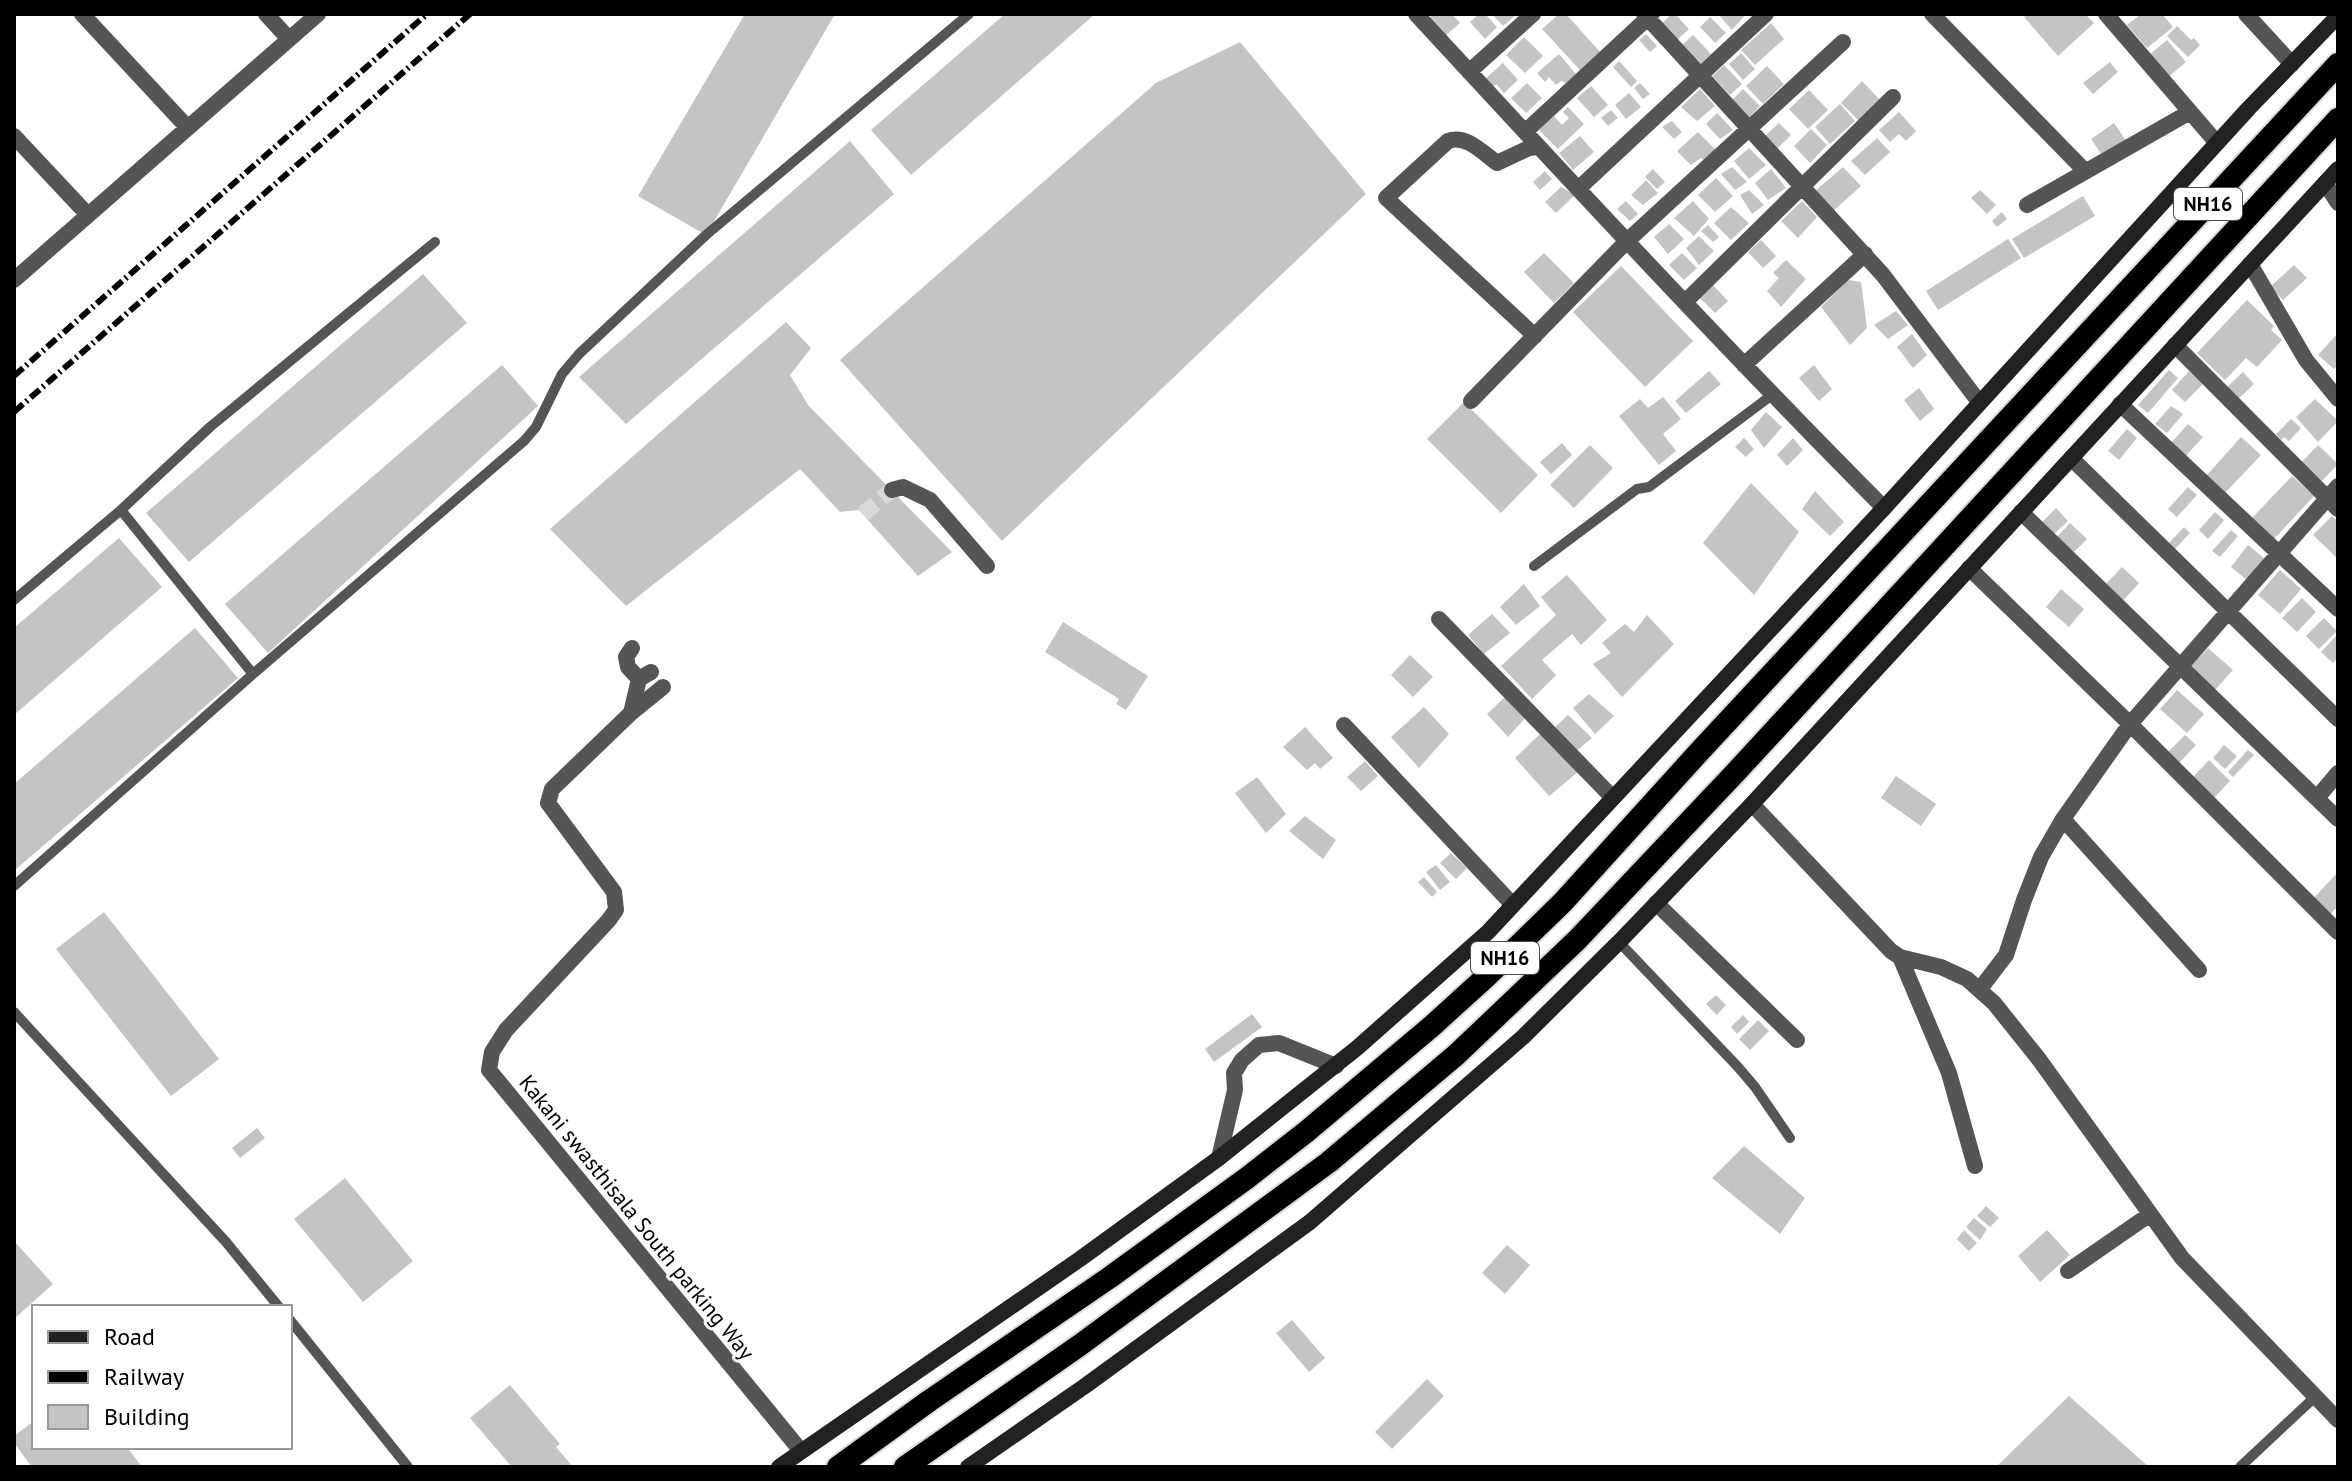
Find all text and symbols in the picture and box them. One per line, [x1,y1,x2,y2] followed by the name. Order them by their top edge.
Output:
[2174,188,2242,220] road number: NH16
[1471,942,1539,974] road number: NH16
[513,1069,761,1366] street label: Kakani swasthisala South parking Way
[32,1305,292,1449] legend
[104,1321,155,1352] text: Road
[104,1361,184,1392] text: Railway
[104,1401,190,1432] text: Building

